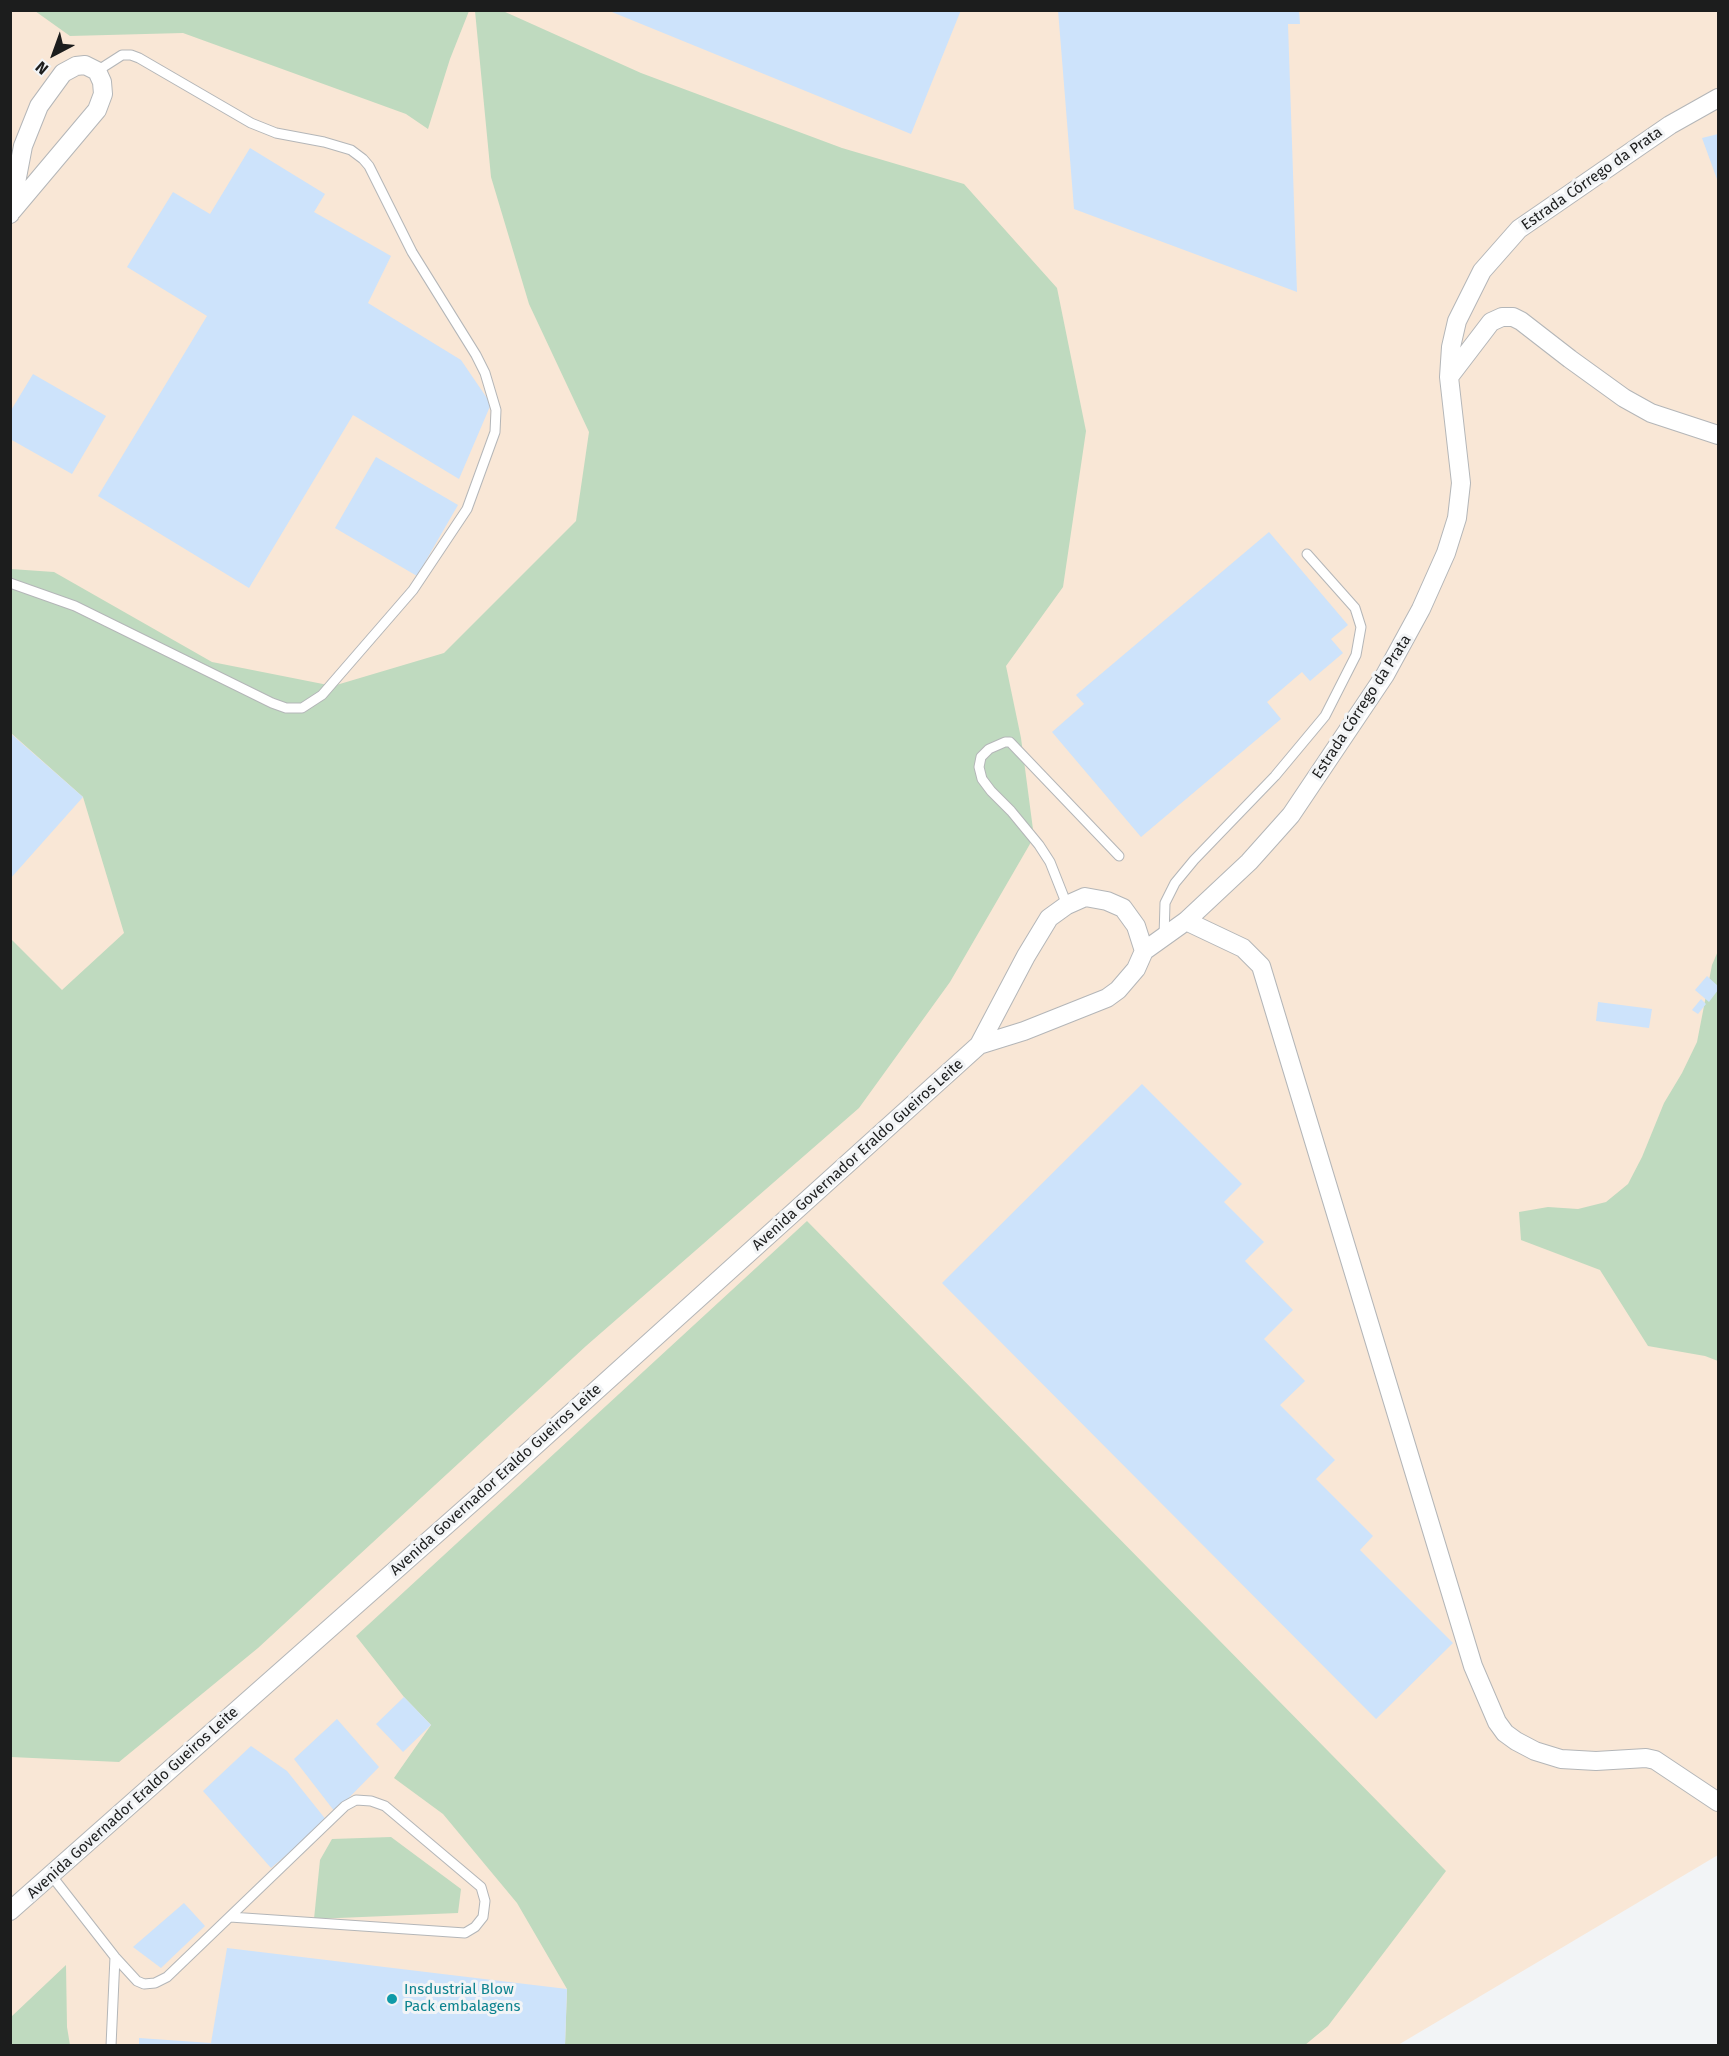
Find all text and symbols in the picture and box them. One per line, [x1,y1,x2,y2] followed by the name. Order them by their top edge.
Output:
[24,24,84,84] north arrow
[32,57,52,79] text: N
[1518,124,1666,234] street label: Estrada Córrego da Prata
[1309,632,1415,782] street label: Estrada Córrego da Prata
[749,1055,967,1255] street label: Avenida Governador Eraldo Gueiros Leite
[387,1380,605,1580] street label: Avenida Governador Eraldo Gueiros Leite
[24,1703,242,1903] street label: Avenida Governador Eraldo Gueiros Leite
[404,1981,521,2016] place label: Insdustrial Blow Pack embalagens
[385,1992,399,2006] marker: Insdustrial Blow Pack embalagens

